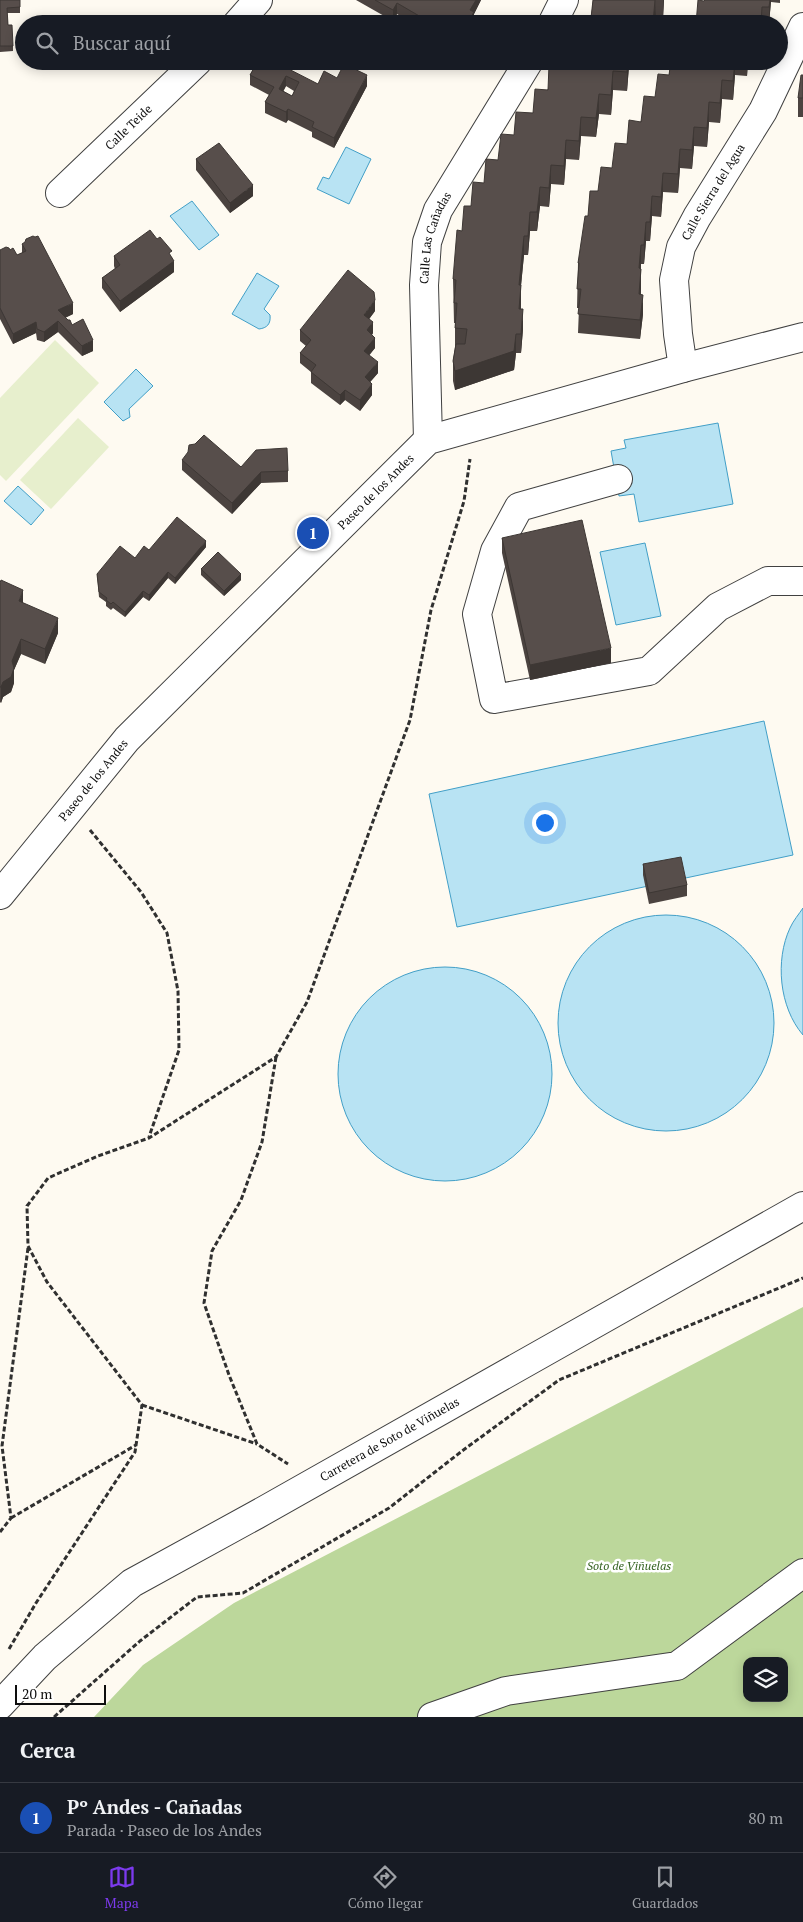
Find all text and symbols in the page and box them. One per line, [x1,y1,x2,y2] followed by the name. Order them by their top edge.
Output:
[15,15,788,70] search box
[33,29,61,57] icon: search
[73,30,171,55] text: Buscar aquí
[102,101,155,153] street label: Calle Teide
[678,141,748,243] street label: Calle Sierra del Agua
[416,189,454,284] street label: Calle Las Cañadas
[334,450,417,532] street label: Paseo de los Andes
[297,514,329,552] pin: 1
[55,736,131,824] street label: Paseo de los Andes
[532,810,558,836] your location
[317,1394,462,1484] street label: Carretera de Soto de Viñuelas
[587,1558,671,1573] park label: Soto de Viñuelas
[743,1657,788,1702] map controls
[743,1657,788,1702] button: layers
[15,1682,106,1705] scale bar
[22,1684,52,1703] text: 20 m
[20,1736,75,1764] text: Cerca
[67,1794,242,1819] text: Pº Andes - Cañadas
[31,1807,41,1829] text: 1
[748,1807,783,1829] text: 80 m
[67,1819,262,1841] text: Parada · Paseo de los Andes
[105,1863,139,1912] tab: Mapa
[348,1863,423,1912] tab: Cómo llegar
[632,1863,698,1912] tab: Guardados

